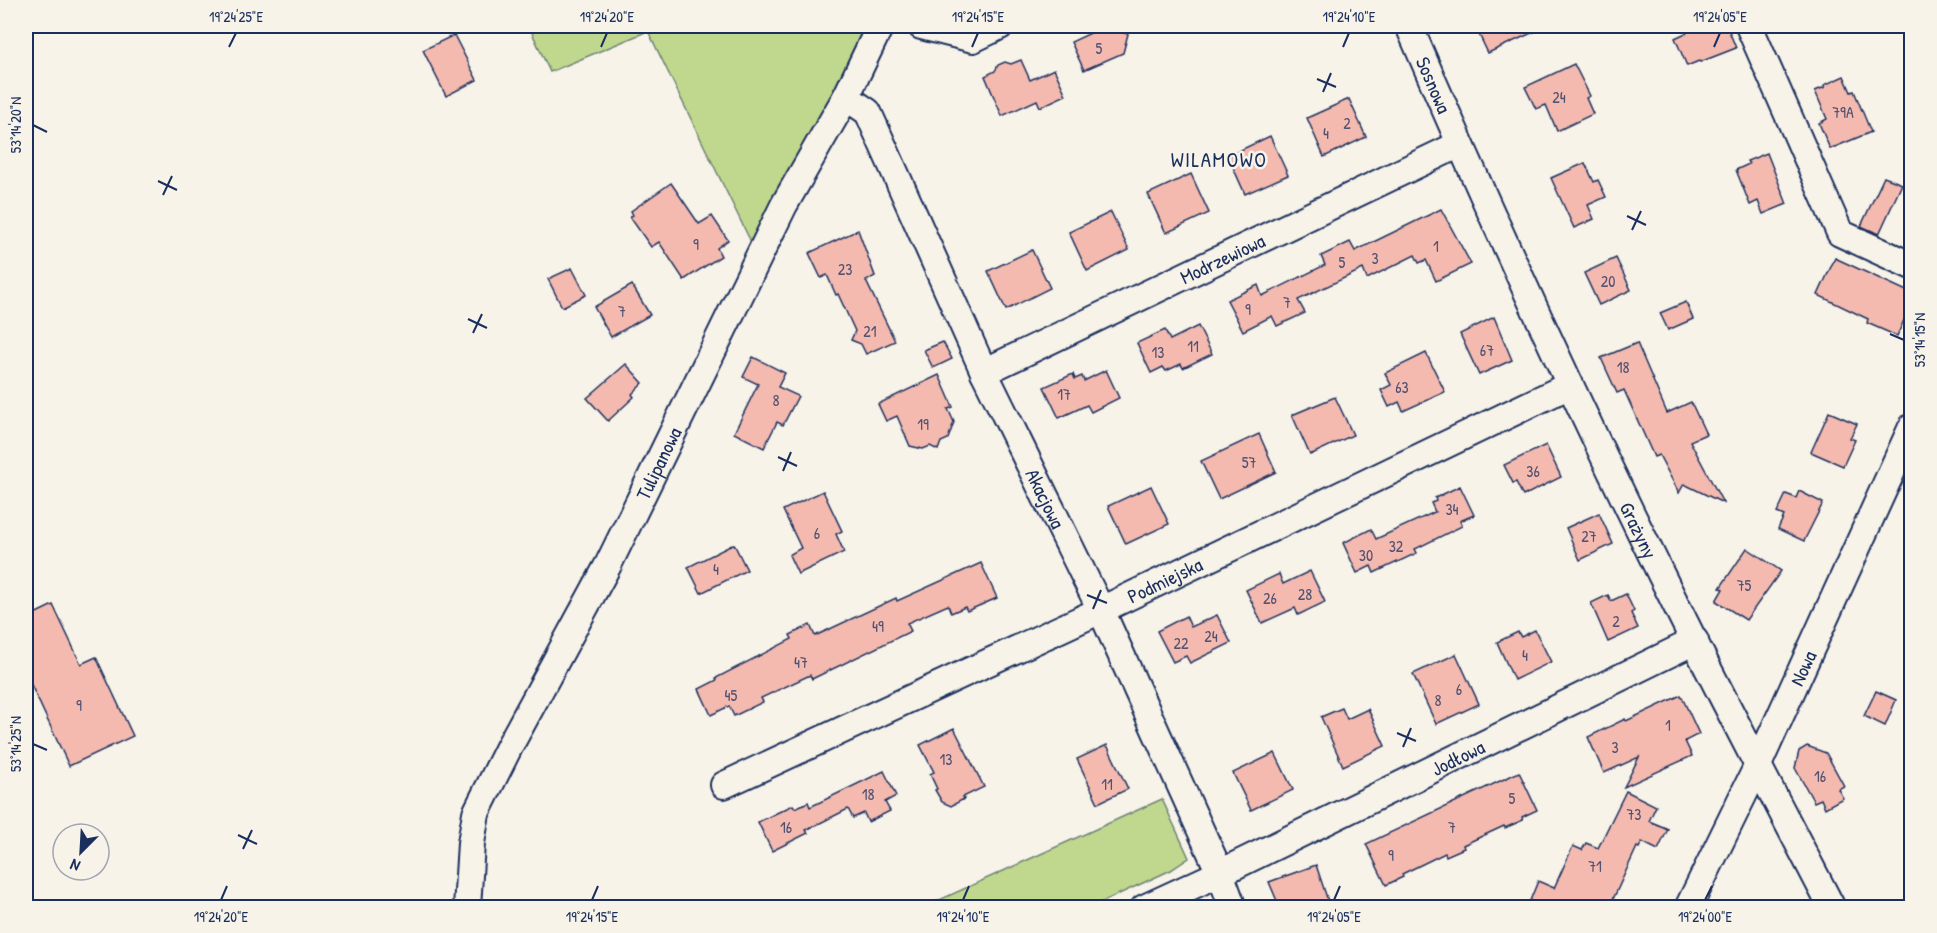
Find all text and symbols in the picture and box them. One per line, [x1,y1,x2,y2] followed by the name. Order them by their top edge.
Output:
[209,6,263,27] text: 19°24'25"E
[580,6,635,27] text: 19°24'20"E
[952,6,1005,27] text: 19°24'15"E
[1323,6,1376,27] text: 19°24'10"E
[1693,6,1747,27] text: 19°24'05"E
[1096,37,1103,59] house number: 5
[1410,52,1459,117] street label: Sosnowa
[1552,86,1566,108] house number: 24
[5,97,26,153] text: 53°14'20"N
[1832,101,1854,123] house number: 79A
[1343,112,1351,134] house number: 2
[1323,122,1329,144] house number: 4
[1171,145,1267,174] district label: WILAMOWO
[1175,226,1269,290] street label: Modrzewiowa
[693,233,699,255] house number: 9
[1433,235,1439,257] house number: 1
[1371,247,1379,269] house number: 3
[1339,251,1346,273] house number: 5
[838,258,852,280] house number: 23
[1601,270,1615,292] house number: 20
[1283,291,1291,313] house number: 7
[1245,298,1251,320] house number: 9
[618,300,626,322] house number: 7
[1909,313,1930,367] text: 53°14'15"N
[863,320,877,342] house number: 21
[1187,335,1199,357] house number: 11
[1480,339,1494,361] house number: 67
[1152,341,1164,363] house number: 13
[1617,356,1629,378] house number: 18
[1395,376,1409,398] house number: 63
[1057,383,1071,405] house number: 17
[773,389,780,411] house number: 8
[917,413,929,435] house number: 19
[629,422,687,504] street label: Tulipanowa
[1242,451,1256,473] house number: 57
[1526,460,1540,482] house number: 36
[1020,464,1072,533] street label: Akacjowa
[1614,497,1664,563] street label: Grażyny
[1445,498,1459,520] house number: 34
[814,522,820,544] house number: 6
[1581,525,1597,547] house number: 27
[1389,535,1404,557] house number: 32
[1359,544,1373,566] house number: 30
[1122,550,1207,609] street label: Podmiejska
[713,558,719,580] house number: 4
[1737,574,1752,596] house number: 75
[1298,583,1312,605] house number: 28
[1263,587,1277,609] house number: 26
[1612,610,1620,632] house number: 2
[872,615,884,637] house number: 49
[1204,625,1218,647] house number: 24
[1174,632,1189,654] house number: 22
[1522,644,1528,666] house number: 4
[1783,646,1822,690] street label: Nowa
[794,651,808,673] house number: 47
[1456,678,1462,700] house number: 6
[725,684,738,706] house number: 45
[1435,689,1442,711] house number: 8
[76,694,82,716] house number: 9
[1665,714,1671,736] house number: 1
[5,716,26,772] text: 53°14'25"N
[1426,732,1489,781] street label: Jodłowa
[1611,736,1619,758] house number: 3
[940,748,952,770] house number: 13
[1814,765,1826,787] house number: 16
[1101,773,1113,795] house number: 11
[862,783,874,805] house number: 18
[1509,787,1516,809] house number: 5
[1626,803,1642,825] house number: 73
[780,816,792,838] house number: 16
[1448,816,1456,838] house number: 7
[51,822,111,882] north arrow
[1388,844,1394,866] house number: 9
[66,854,83,877] text: N
[1588,855,1602,877] house number: 71
[194,906,249,927] text: 19°24'20"E
[566,906,619,927] text: 19°24'15"E
[937,906,990,927] text: 19°24'10"E
[1307,906,1361,927] text: 19°24'05"E
[1678,906,1732,927] text: 19°24'00"E

